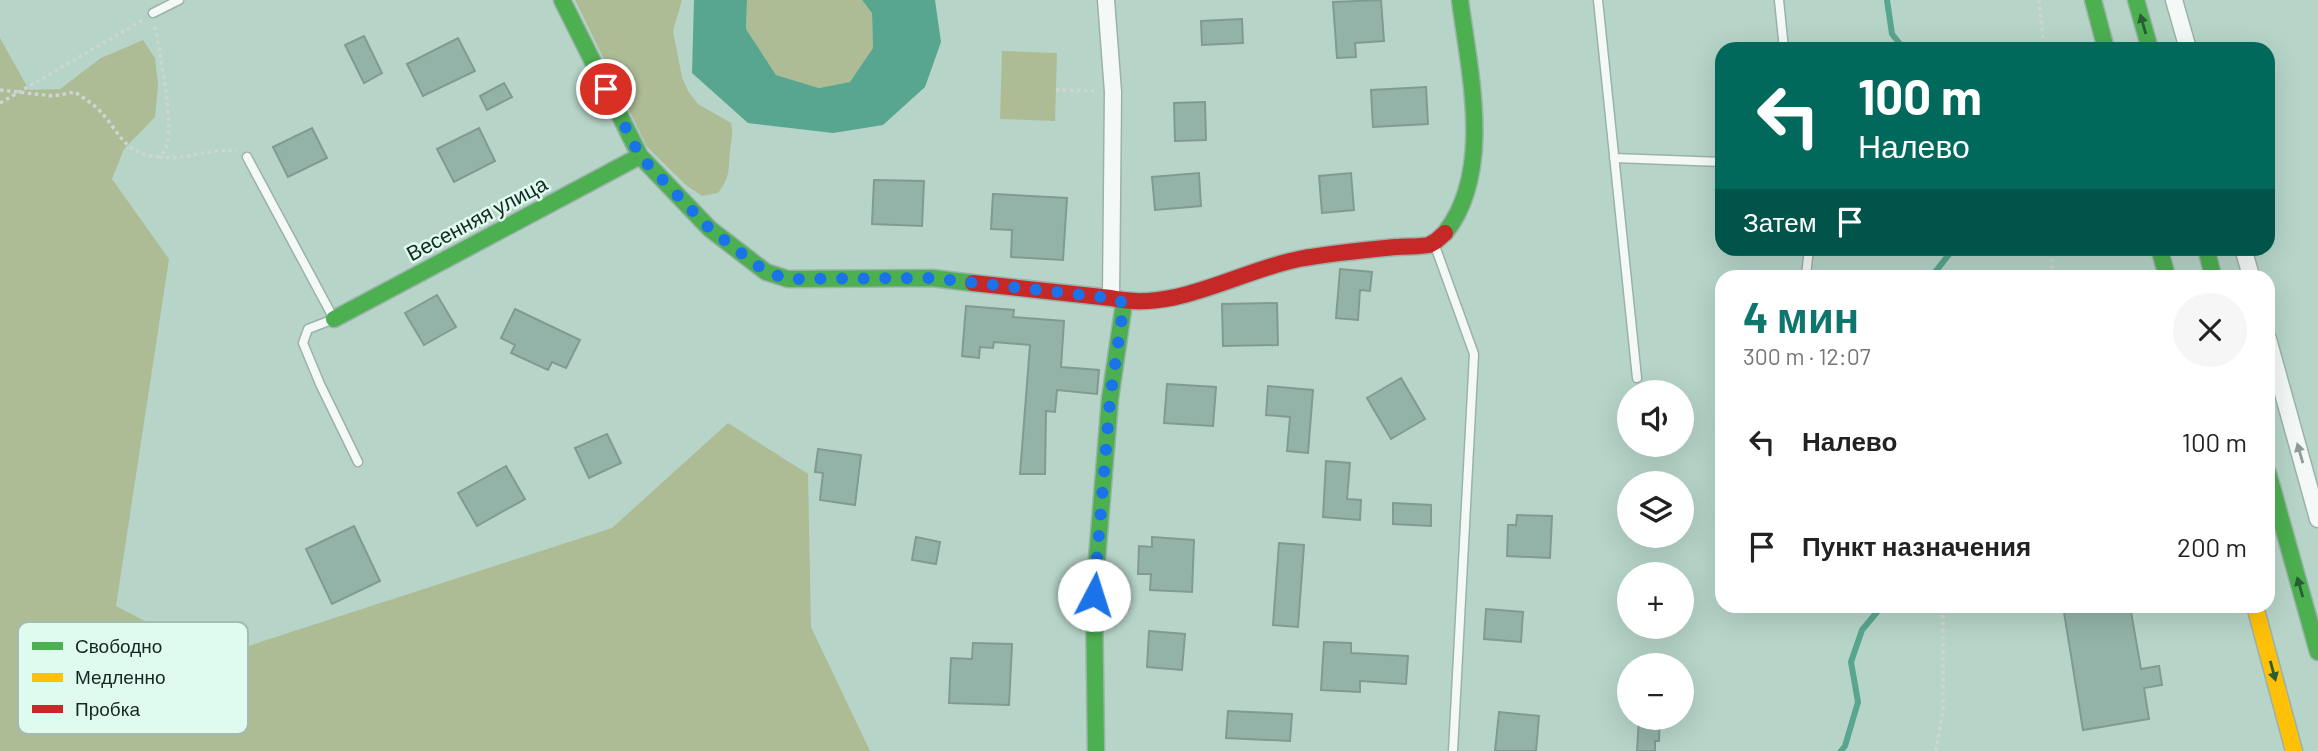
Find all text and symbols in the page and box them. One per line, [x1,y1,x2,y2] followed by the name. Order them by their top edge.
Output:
[2137,13,2148,35] one-way arrow
[576,59,636,119] pin
[1858,66,1982,125] text: 100 m
[587,70,625,108] icon: arrive
[1743,70,1834,161] icon: left
[1858,126,1970,164] text: Налево
[402,170,551,265] street label: Весенняя улица
[1831,203,1869,241] icon: arrive
[1743,206,1817,237] text: Затем
[1743,291,1859,341] text: 4 мин
[2173,293,2247,367] button: close
[1743,342,1871,370] text: 300 m · 12:07
[1617,380,1694,730] map controls
[1617,380,1694,457] button: sound
[1743,423,1781,461] icon: left
[1802,425,1897,456] text: Налево
[2182,426,2247,457] text: 100 m
[2294,442,2304,463] one-way arrow
[1617,471,1694,548] button: layers
[1743,528,1781,566] icon: arrive
[1802,530,2031,561] text: Пункт назначения
[2177,531,2247,562] text: 200 m
[1057,558,1131,632] position arrow
[1617,562,1694,639] button: +
[2294,576,2304,597] one-way arrow
[18,622,248,734] legend
[75,634,162,657] text: Свободно
[1617,653,1694,730] button: −
[2268,661,2279,683] one-way arrow
[75,665,165,688] text: Медленно
[75,697,140,720] text: Пробка

